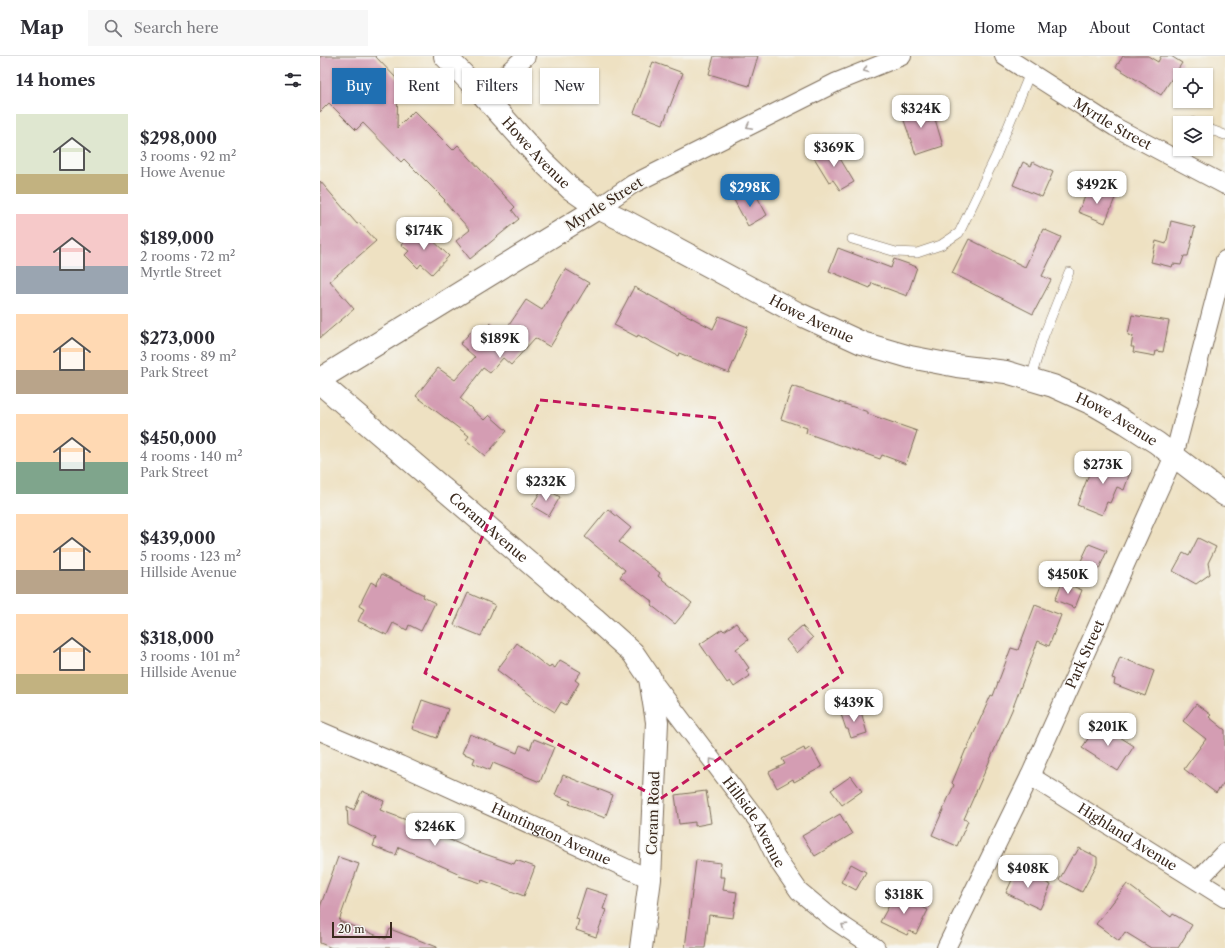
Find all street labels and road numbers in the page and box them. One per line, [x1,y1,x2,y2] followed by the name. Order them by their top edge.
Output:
[1070,94,1155,154] street label: Myrtle Street
[498,113,574,193] street label: Howe Avenue
[562,173,646,235] street label: Myrtle Street
[766,291,857,347] street label: Howe Avenue
[1073,388,1161,450] street label: Howe Avenue
[445,489,532,567] street label: Coram Avenue
[1062,617,1108,691] street label: Park Street
[643,770,663,855] street label: Coram Road
[719,773,789,871] street label: Hillside Avenue
[488,799,614,869] street label: Huntington Avenue
[1074,799,1181,875] street label: Highland Avenue

